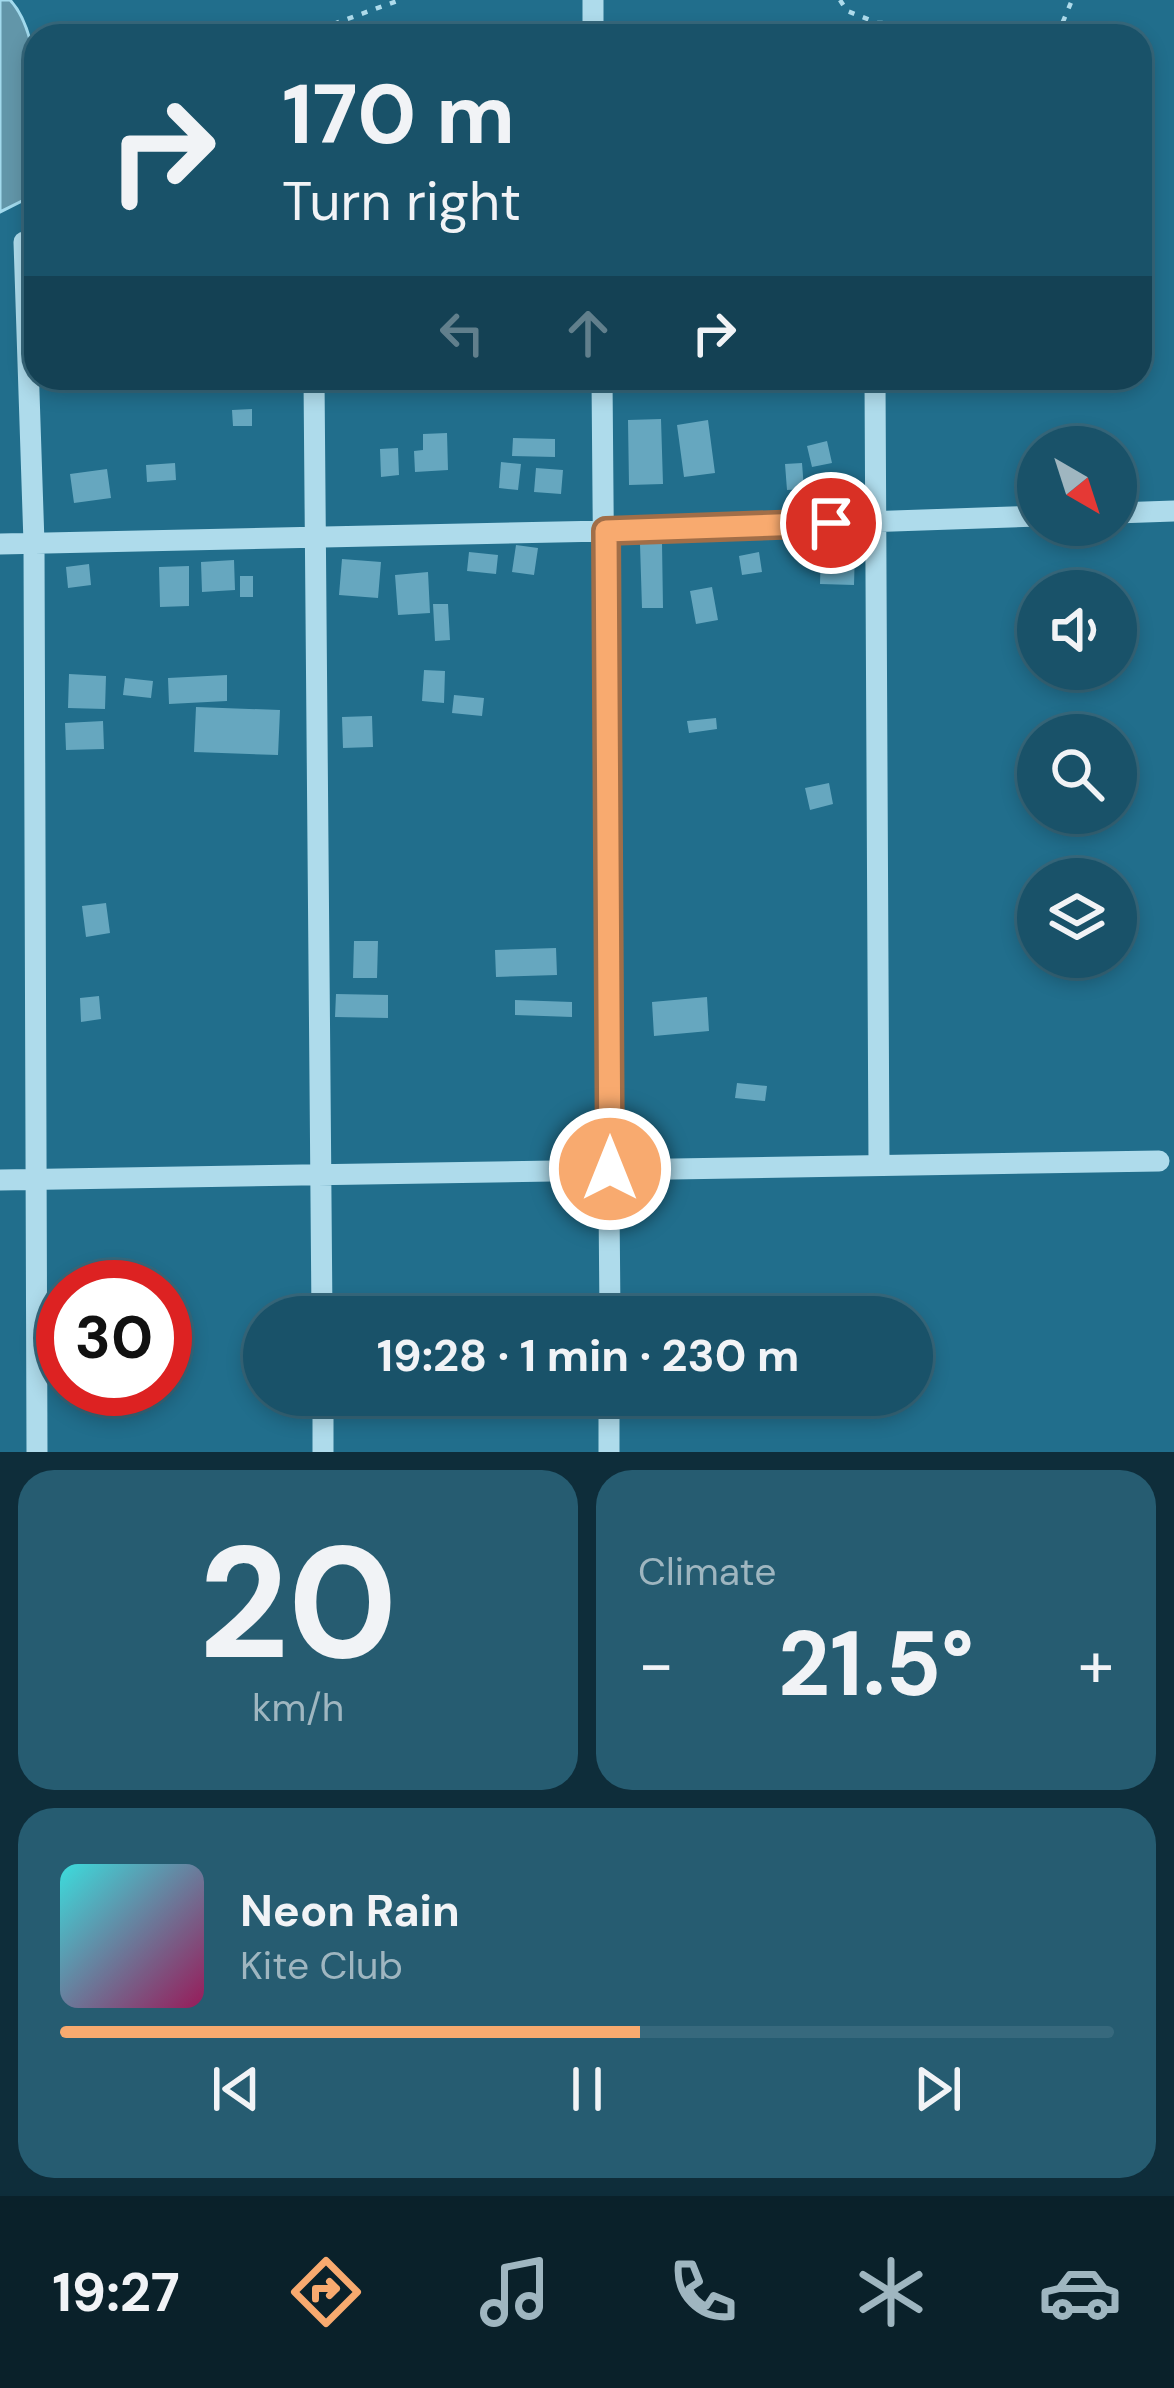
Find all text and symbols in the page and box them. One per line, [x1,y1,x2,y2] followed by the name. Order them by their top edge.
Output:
[282,60,515,169] text: 170 m
[84,72,240,228] icon: right
[282,166,521,237] text: Turn right
[429,300,495,366] icon: left
[555,300,621,366] icon: ahead
[681,300,747,366] icon: right
[1017,426,1137,546] north arrow
[1017,426,1137,978] map controls
[780,472,882,574] pin
[798,490,864,556] icon: arrive
[1017,570,1137,690] button: sound
[1017,714,1137,834] button: search
[1017,858,1137,978] button: layers
[547,1106,673,1232] position arrow
[36,1260,192,1416] speed limit sign: 30
[377,1326,799,1385] text: 19:28 · 1 min · 230 m
[198,1502,398,1705] text: 20
[638,1546,776,1597] text: Climate
[778,1606,974,1723] text: 21.5°
[638,1622,674,1707] text: −
[1078,1622,1114,1707] text: +
[252,1682,344,1733] text: km/h
[240,1881,460,1940] text: Neon Rain
[240,1940,403,1991] text: Kite Club
[203,2056,269,2122] icon: previous
[554,2056,620,2122] icon: pause
[905,2056,971,2122] icon: next
[284,2250,368,2334] icon: directions
[473,2250,557,2334] icon: music
[661,2250,745,2334] icon: phone
[849,2250,933,2334] icon: climate
[1038,2250,1122,2334] icon: car
[52,2257,180,2328] text: 19:27

